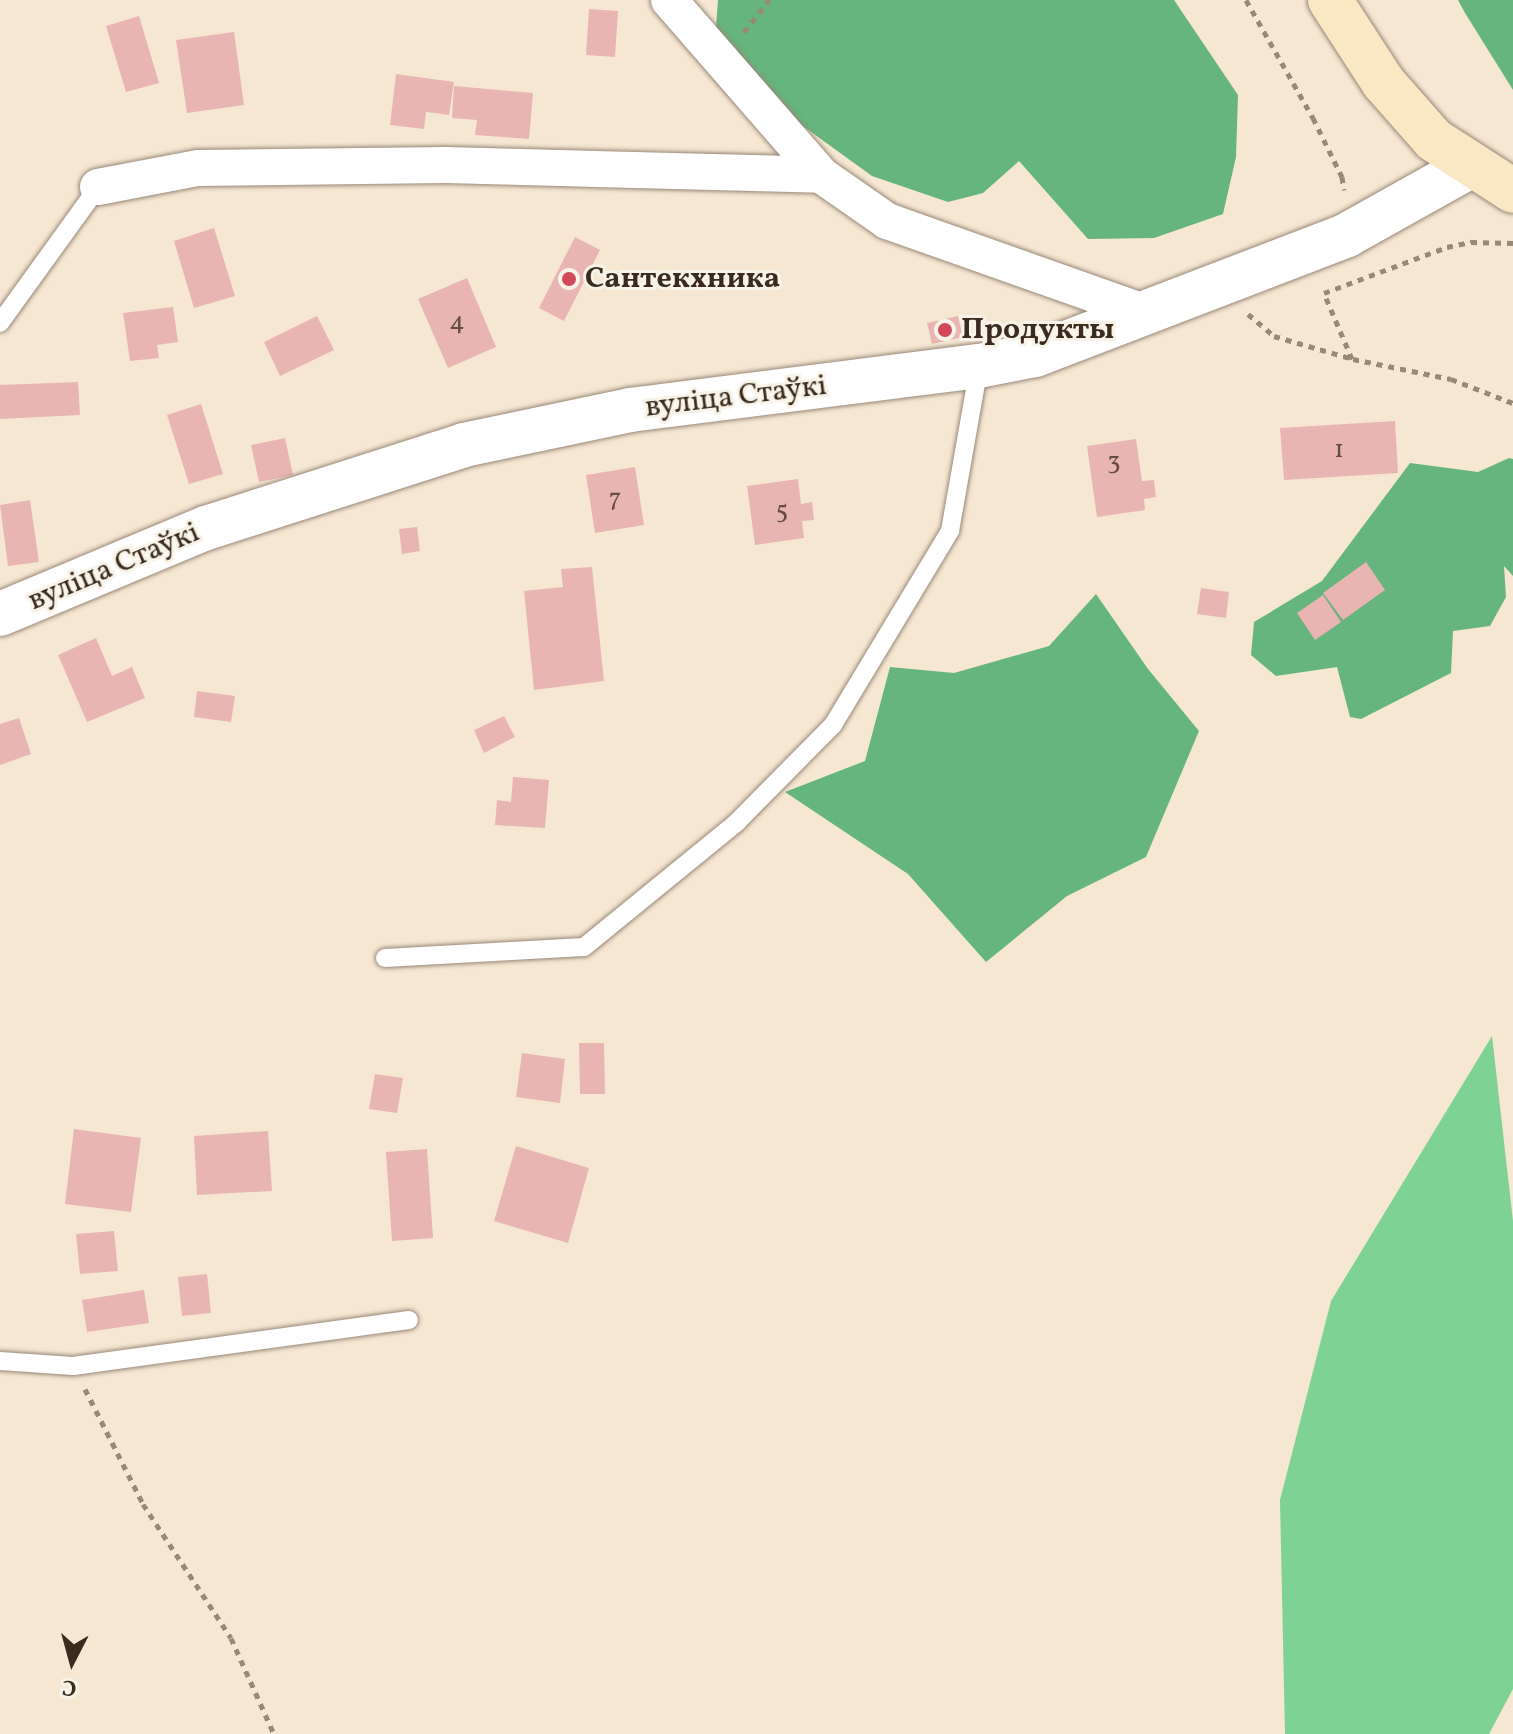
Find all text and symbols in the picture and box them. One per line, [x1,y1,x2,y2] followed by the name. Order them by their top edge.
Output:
[585,261,780,297] place label: Сантекхника
[560,270,578,288] marker: Сантекхника
[449,307,465,339] house number: 4
[961,312,1114,348] place label: Продукты
[936,321,954,339] marker: Продукты
[643,368,829,426] street label: вуліца Стаўкі
[1334,435,1344,467] house number: 1
[1107,447,1121,479] house number: 3
[609,484,621,516] house number: 7
[776,496,788,528] house number: 5
[23,515,205,619] street label: вуліца Стаўкі
[32,1622,112,1702] north arrow
[61,1670,78,1703] text: С

